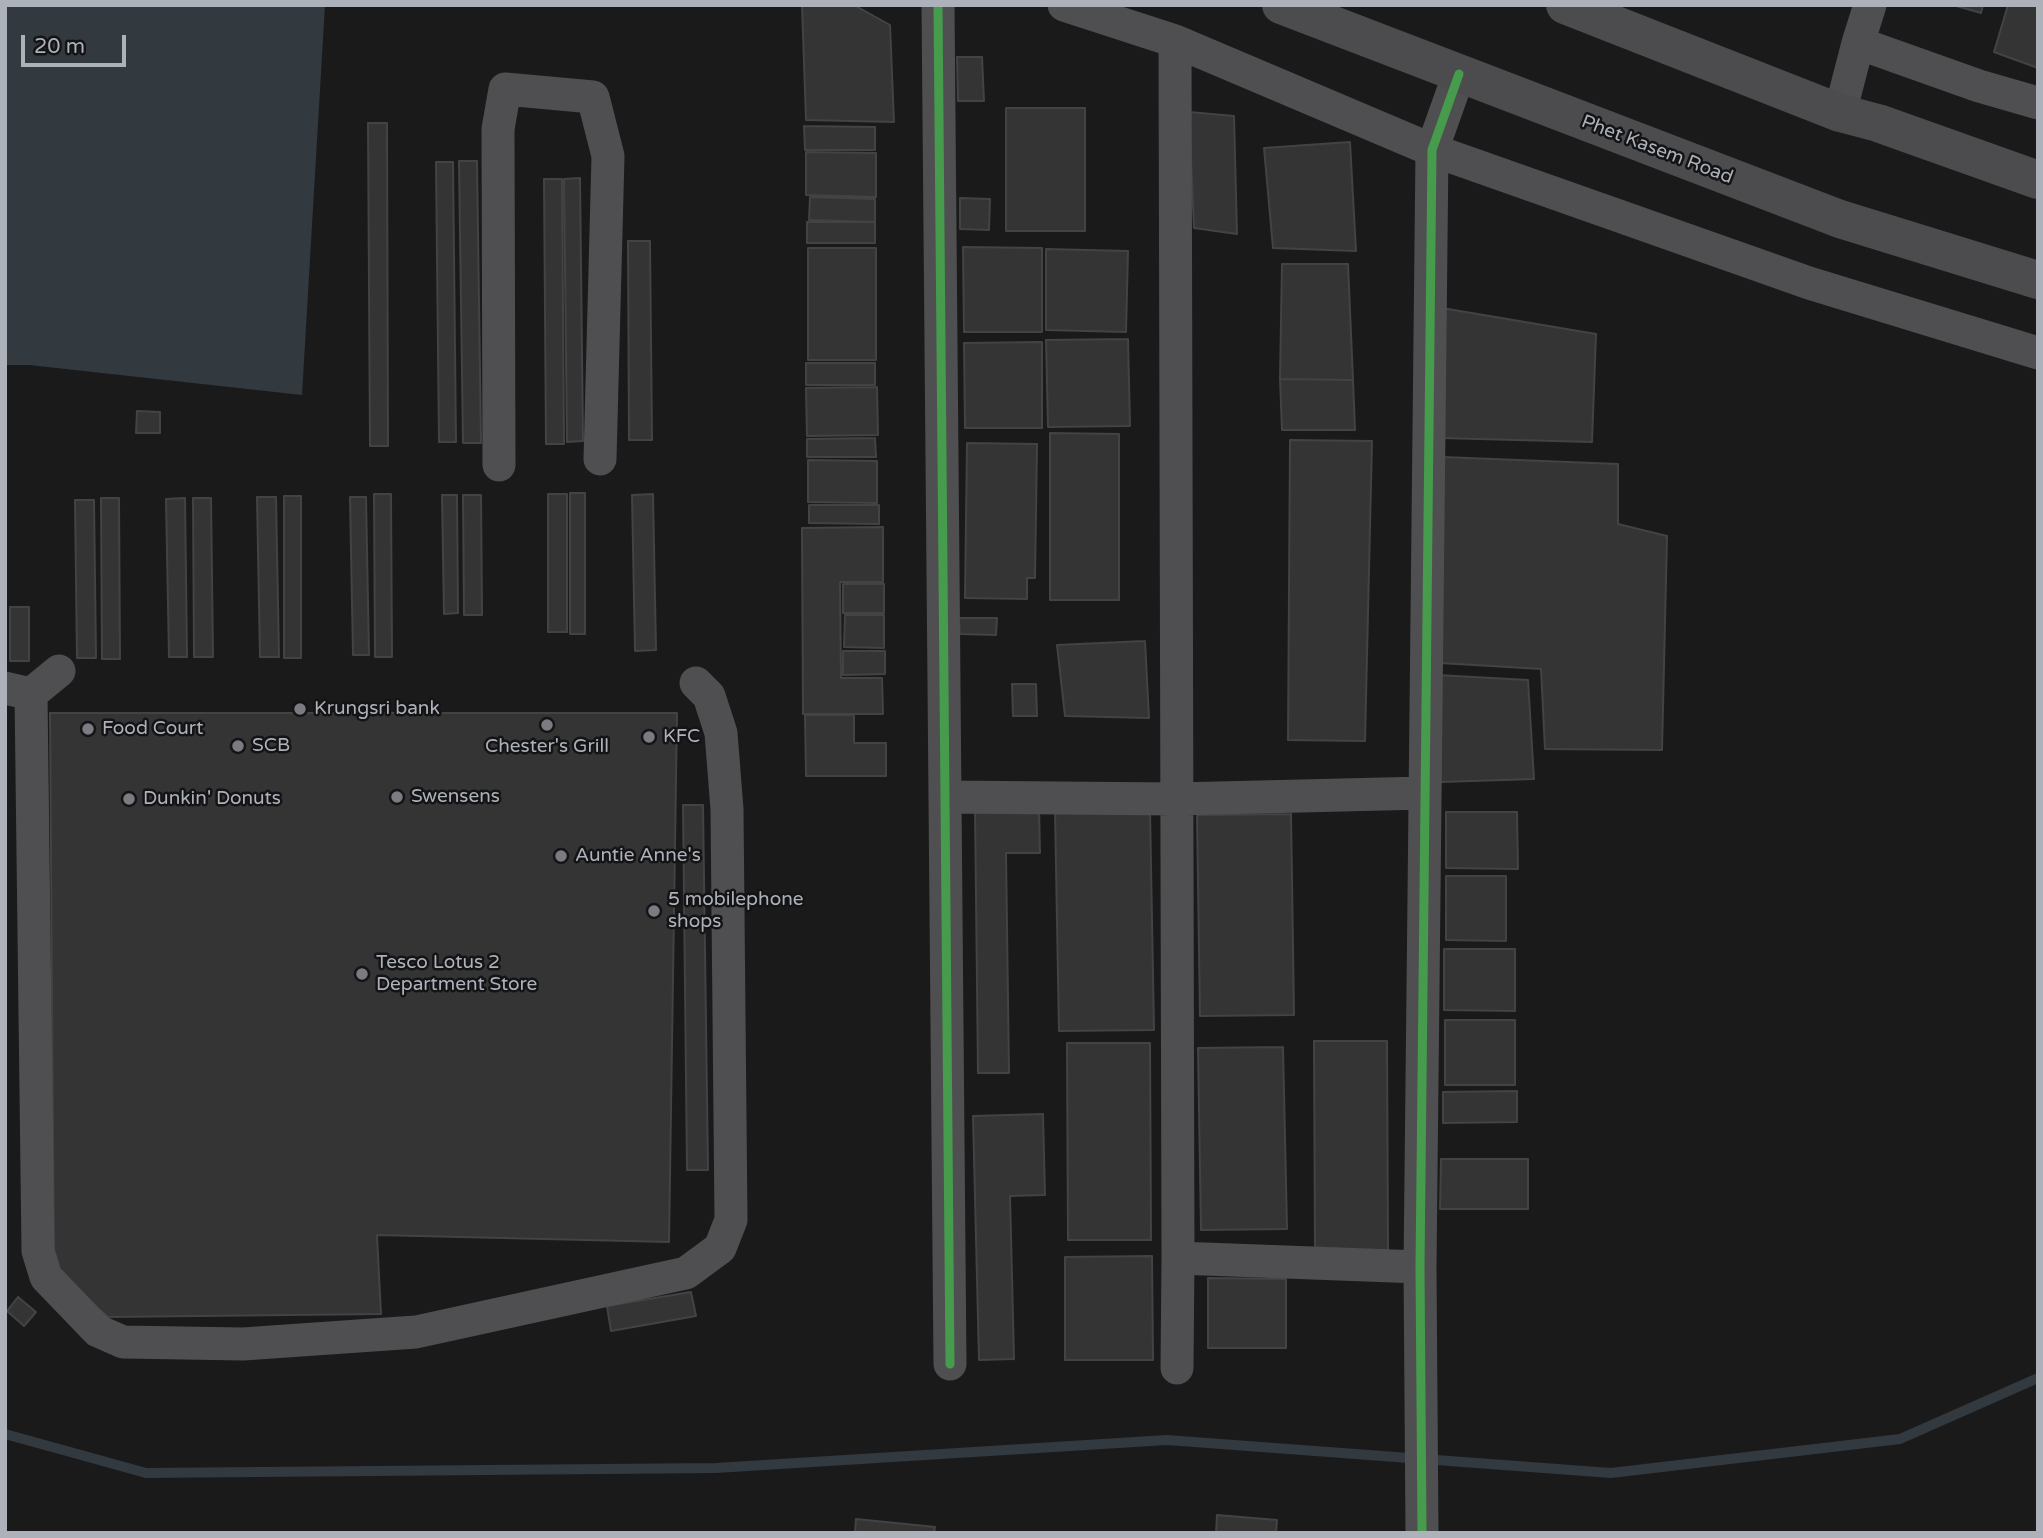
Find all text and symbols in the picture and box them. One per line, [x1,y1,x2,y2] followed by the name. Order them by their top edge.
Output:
[24,21,130,65] scale bar
[34,34,85,59] text: 20 m
[1578,111,1736,189] street label: Phet Kasem Road
[314,698,440,720] place label: Krungsri bank
[292,701,308,717] marker: Krungsri bank
[539,717,555,733] marker: Chester's Grill
[102,718,203,740] place label: Food Court
[80,721,96,737] marker: Food Court
[663,726,700,748] place label: KFC
[641,729,657,745] marker: KFC
[252,735,290,757] place label: SCB
[485,736,609,758] place label: Chester's Grill
[230,738,246,754] marker: SCB
[411,786,500,808] place label: Swensens
[143,788,281,810] place label: Dunkin' Donuts
[389,789,405,805] marker: Swensens
[121,791,137,807] marker: Dunkin' Donuts
[575,845,701,867] place label: Auntie Anne's
[553,848,569,864] marker: Auntie Anne's
[668,889,804,933] place label: 5 mobilephone shops
[646,903,662,919] marker: 5 mobilephone shops
[376,952,537,996] place label: Tesco Lotus 2 Department Store
[354,966,370,982] marker: Tesco Lotus 2 Department Store

